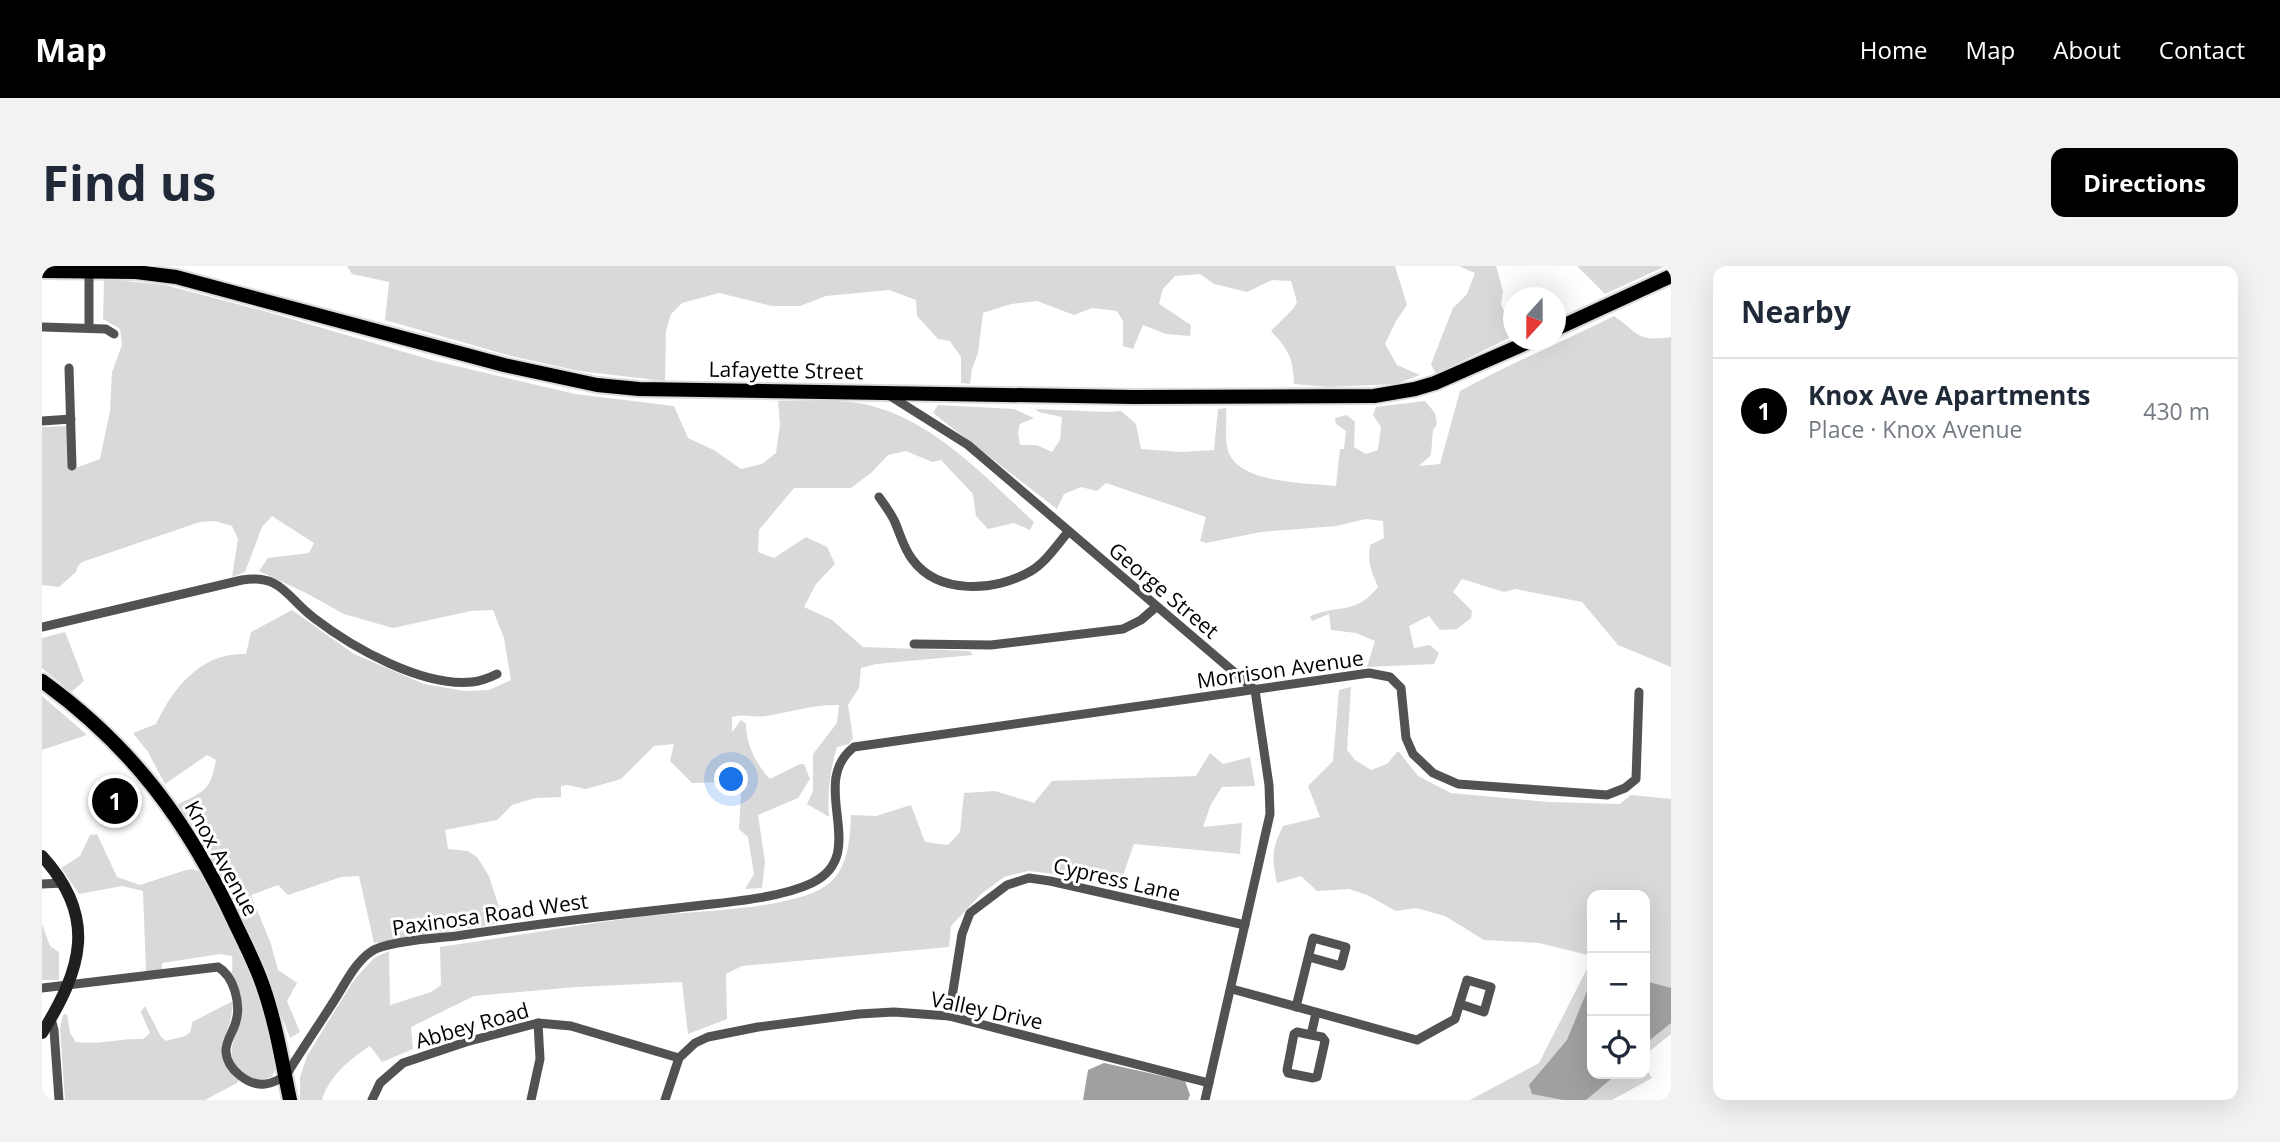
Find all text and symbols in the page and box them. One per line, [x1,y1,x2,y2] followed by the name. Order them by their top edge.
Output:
[35,27,107,72] text: Map
[1860,33,1928,66] text: Home
[1966,33,2015,66] text: Map
[2053,33,2121,66] text: About
[2159,33,2245,66] text: Contact
[2051,148,2238,217] button: Directions
[42,149,216,215] text: Find us
[1503,287,1566,350] north arrow
[1741,291,1851,332] text: Nearby
[708,355,864,385] street label: Lafayette Street
[1808,377,2090,413] text: Knox Ave Apartments
[1757,395,1771,427] text: 1
[2143,395,2210,427] text: 430 m
[1808,413,2022,445] text: Place · Knox Avenue
[1103,536,1225,644] street label: George Street
[1195,643,1365,695] street label: Morrison Avenue
[714,762,748,796] your location
[92,775,138,827] pin: 1
[179,795,265,921] street label: Knox Avenue
[1051,851,1183,907] street label: Cypress Lane
[390,886,590,942] street label: Paxinosa Road West
[1587,890,1650,1079] map controls
[1587,890,1650,953] button: +
[1587,953,1650,1016] button: −
[928,984,1046,1036] street label: Valley Drive
[412,995,532,1055] street label: Abbey Road
[1587,1016,1650,1079] button: locate

